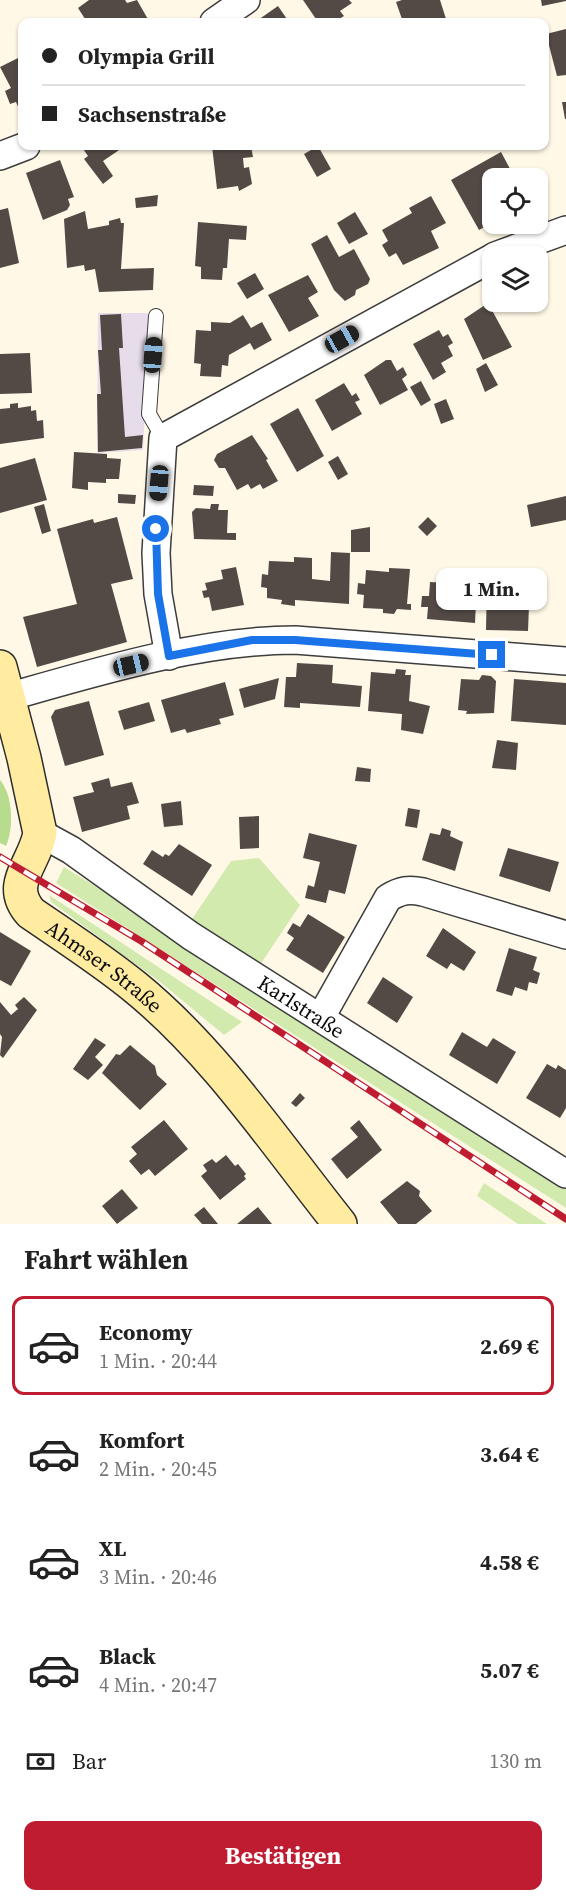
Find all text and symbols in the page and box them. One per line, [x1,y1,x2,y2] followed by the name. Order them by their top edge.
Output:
[78,41,215,71] text: Olympia Grill
[78,99,226,129] text: Sachsenstraße
[482,168,548,312] map controls
[482,168,548,234] button: locate
[482,246,548,312] button: layers
[322,322,362,356] car
[143,336,163,374] car
[148,464,170,502] car
[142,515,169,542] route start
[436,568,548,610] callout: 1 Min.
[463,575,520,603] text: 1 Min.
[478,641,505,668] route end
[111,652,151,678] car
[40,913,169,1019] street label: Ahmser Straße
[253,968,351,1045] street label: Karlstraße
[24,1241,188,1278] text: Fahrt wählen
[99,1317,193,1347] text: Economy
[27,1319,81,1373] icon: car
[480,1331,539,1361] text: 2.69 €
[99,1347,217,1375] text: 1 Min. · 20:44
[99,1425,184,1455] text: Komfort
[27,1427,81,1481] icon: car
[480,1439,539,1469] text: 3.64 €
[99,1455,217,1483] text: 2 Min. · 20:45
[99,1533,126,1563] text: XL
[27,1535,81,1589] icon: car
[480,1547,539,1577] text: 4.58 €
[99,1563,217,1591] text: 3 Min. · 20:46
[99,1641,156,1671] text: Black
[27,1643,81,1697] icon: car
[480,1655,539,1685] text: 5.07 €
[99,1671,217,1699] text: 4 Min. · 20:47
[24,1745,57,1778] icon: cash
[72,1746,106,1776] text: Bar
[489,1747,542,1775] text: 130 m
[24,1821,542,1890] button: Bestätigen

